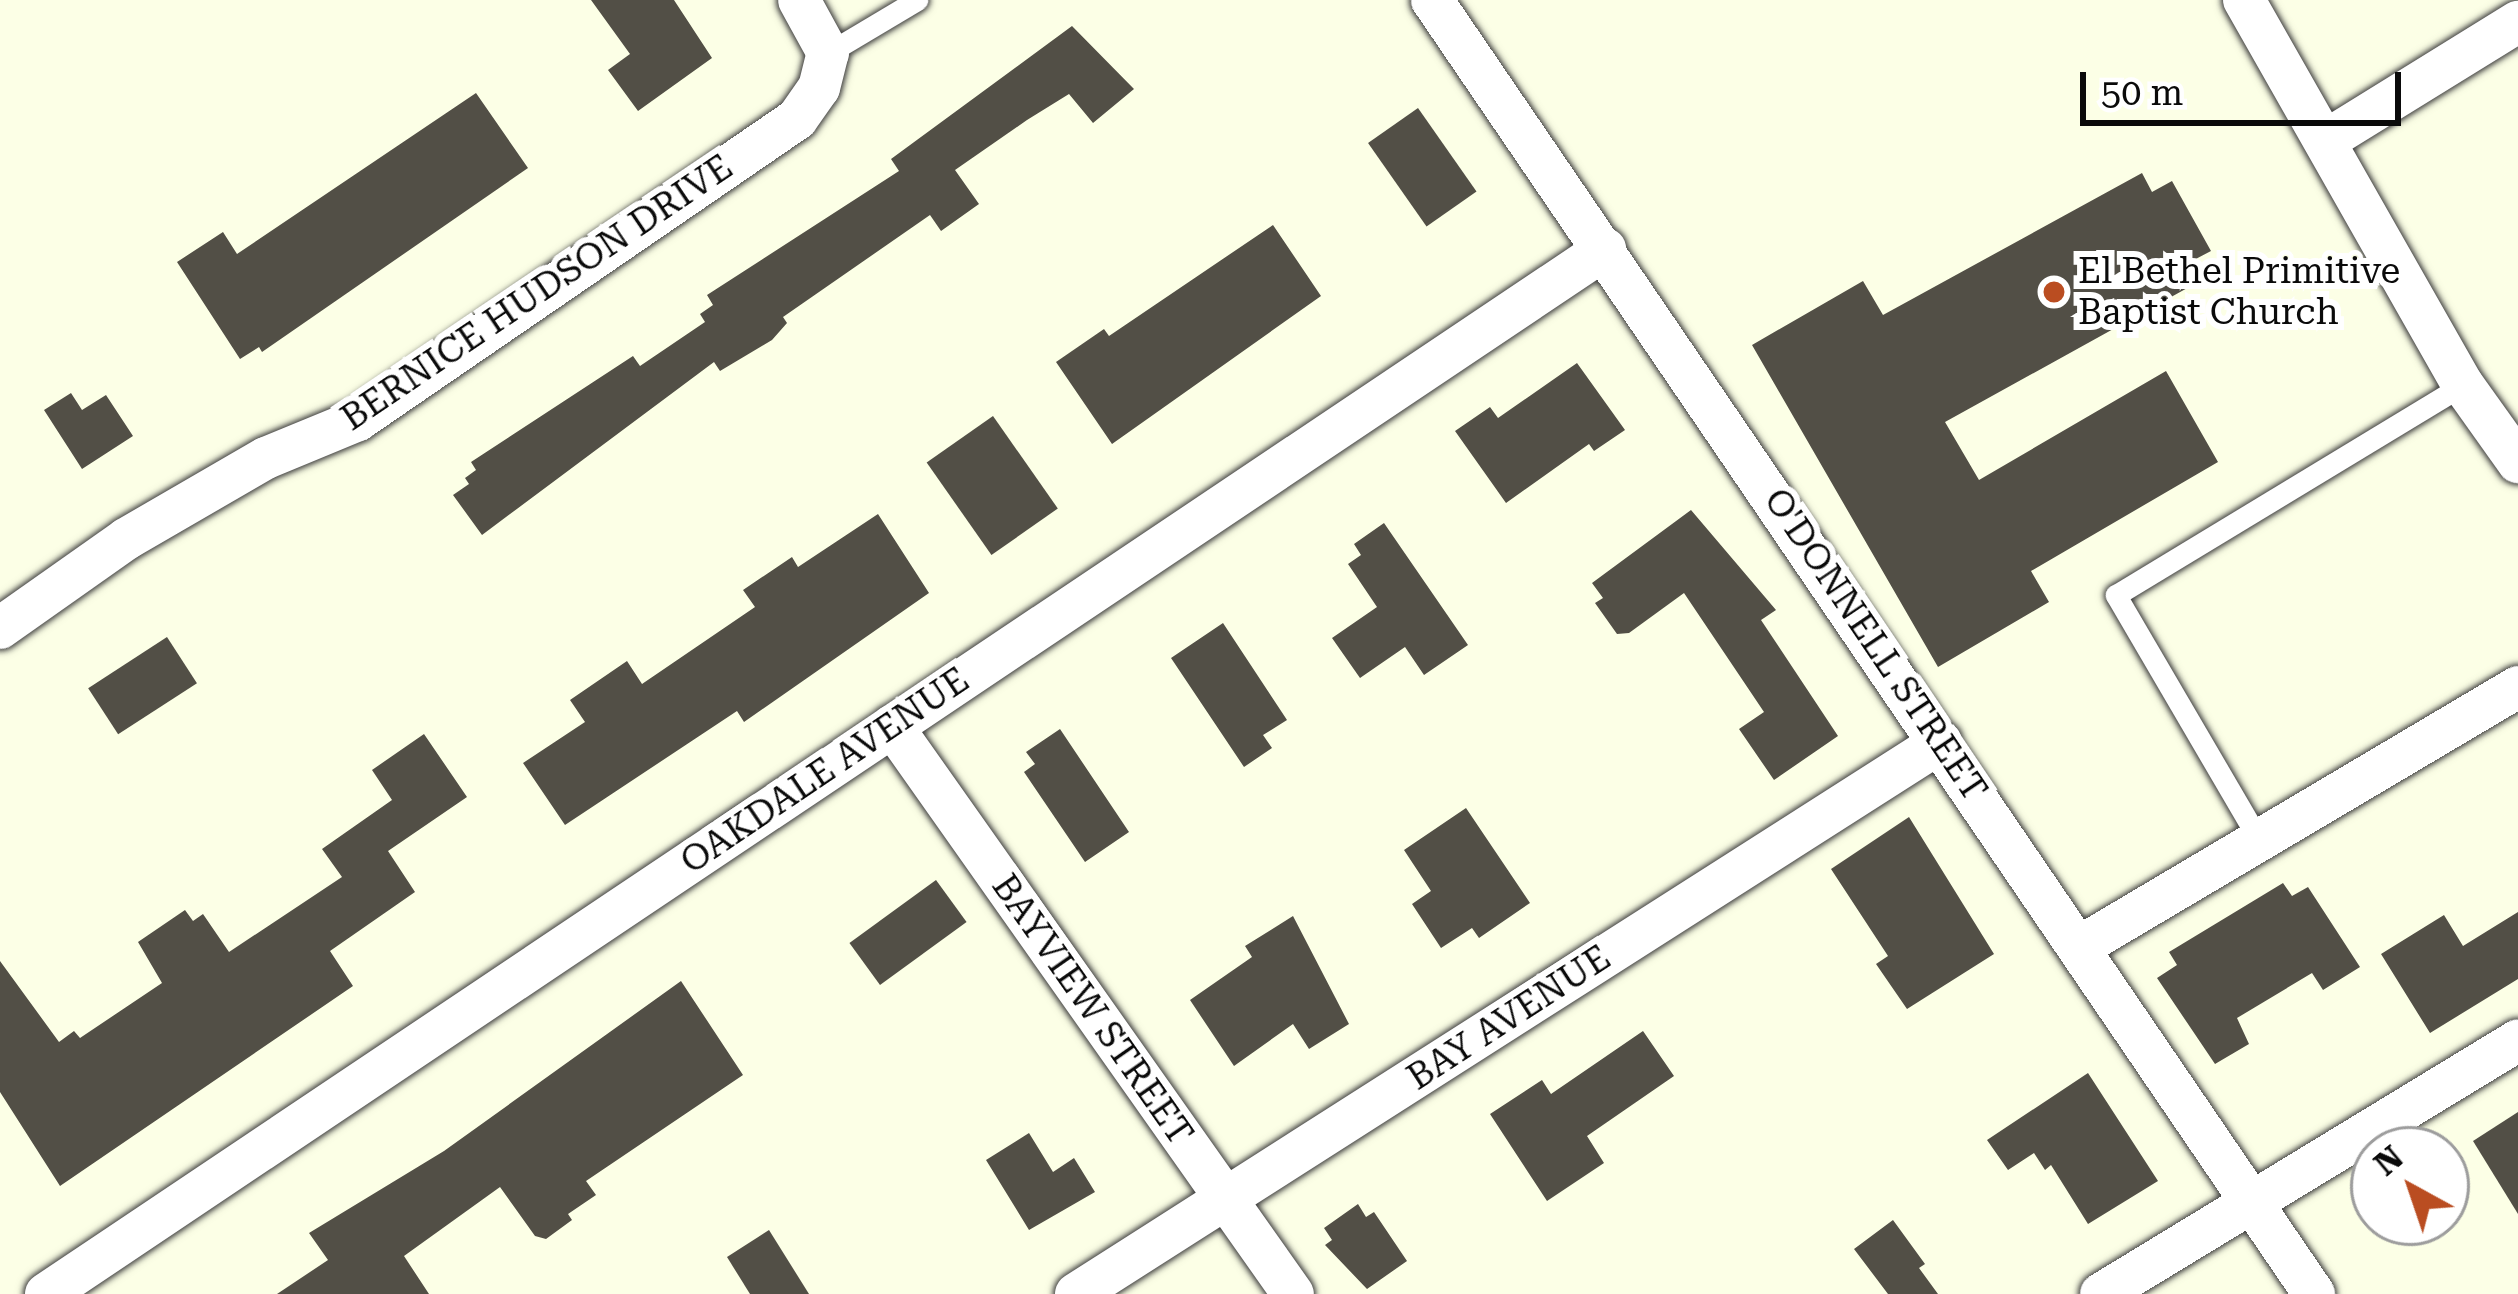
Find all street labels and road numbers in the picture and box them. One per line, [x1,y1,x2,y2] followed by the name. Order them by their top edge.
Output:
[333,146,741,440] street label: BERNICE HUDSON DRIVE
[1754,481,1996,809] street label: O'DONNELL STREET
[673,659,977,883] street label: OAKDALE AVENUE
[982,866,1202,1154] street label: BAYVIEW STREET
[1400,936,1618,1100] street label: BAY AVENUE

